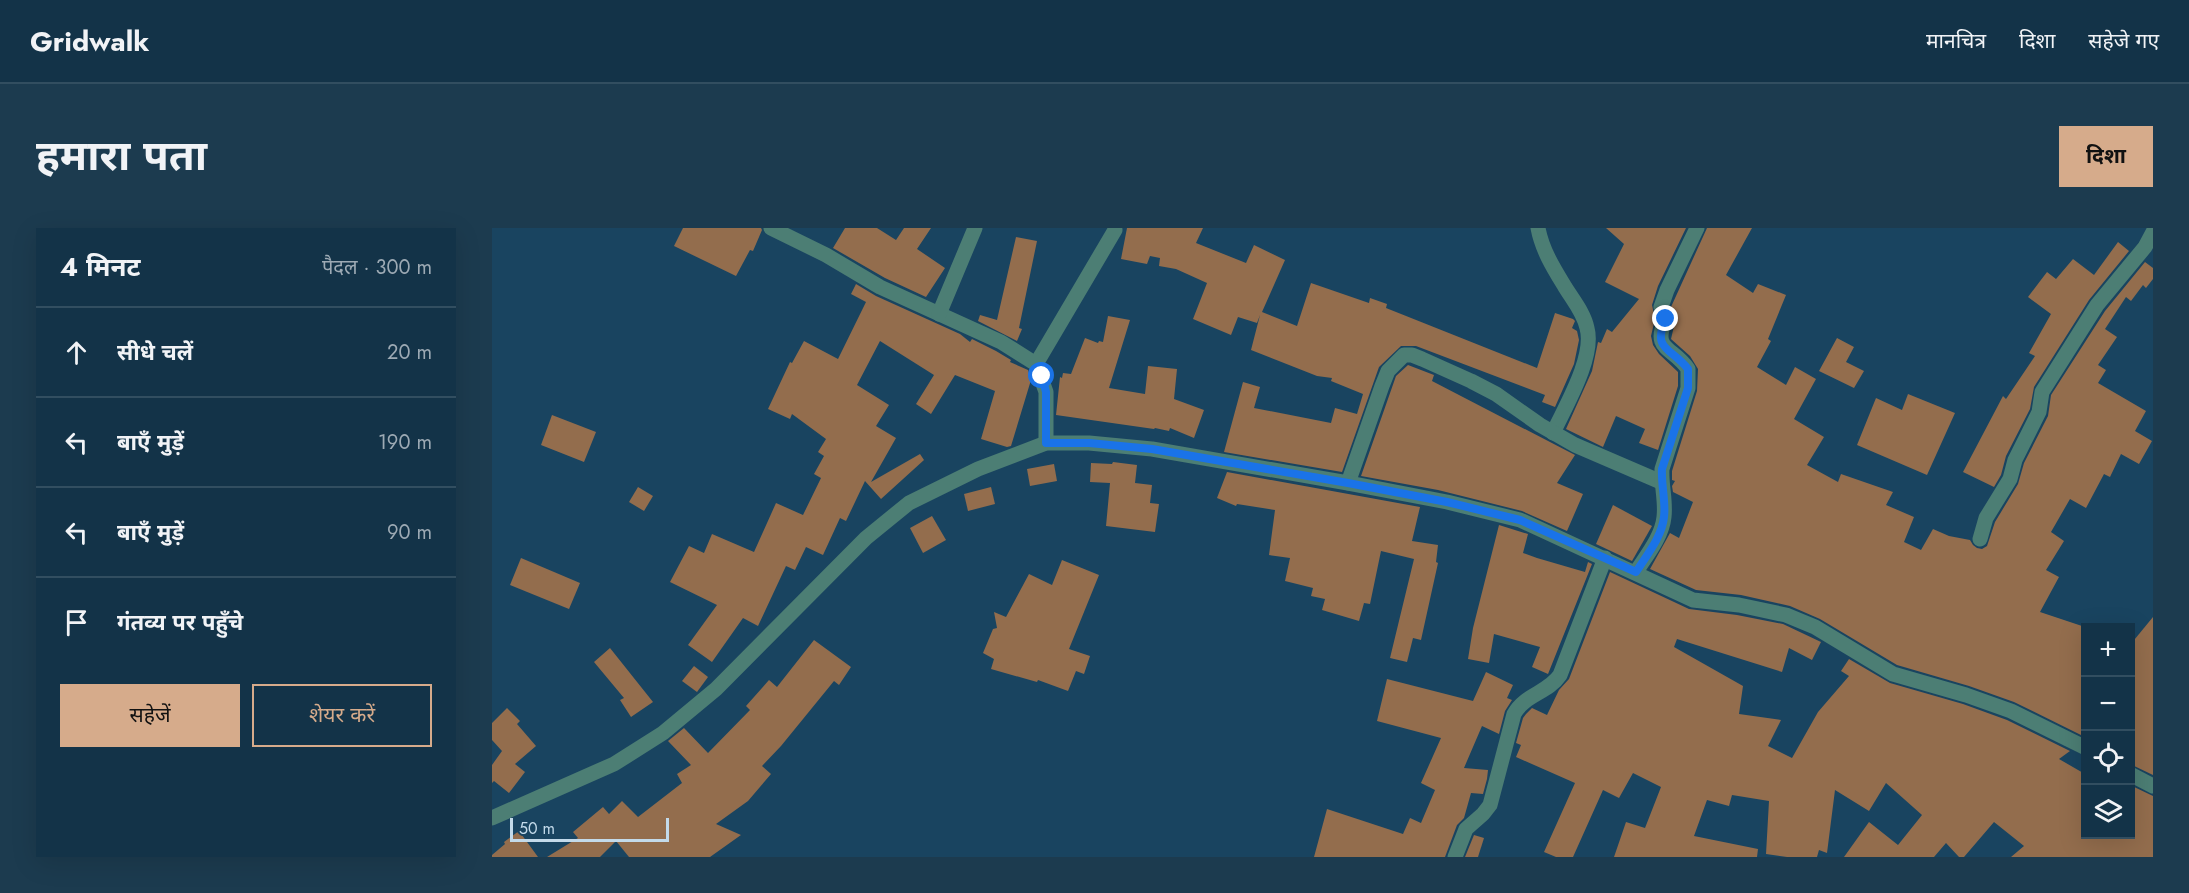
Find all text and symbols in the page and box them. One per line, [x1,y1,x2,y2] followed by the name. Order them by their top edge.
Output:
[30,21,149,62] text: Gridwalk
[1926,26,1986,56] text: मानचित्र
[2019,26,2055,56] text: दिशा
[2088,26,2159,56] text: सहेजे गए
[36,125,207,186] text: हमारा पता
[2059,126,2153,187] button: दिशा
[60,248,141,286] text: 4 मिनट
[322,253,432,282] text: पैदल · 300 m
[1652,305,1678,331] route end
[60,336,93,369] icon: ahead
[117,336,193,368] text: सीधे चलें
[387,338,432,367] text: 20 m
[1028,362,1054,388] route start
[60,426,93,459] icon: left
[117,426,184,458] text: बाएँ मुड़ें
[378,428,432,457] text: 190 m
[60,516,93,549] icon: left
[117,516,184,548] text: बाएँ मुड़ें
[387,518,432,547] text: 90 m
[60,606,93,639] icon: arrive
[117,606,243,638] text: गंतव्य पर पहुँचे
[2081,623,2135,839] map controls
[2081,623,2135,677] button: +
[2081,677,2135,731] button: −
[60,684,240,747] button: सहेजें
[252,684,432,747] button: शेयर करें
[2081,731,2135,785] button: locate
[2081,785,2135,839] button: layers
[510,815,669,842] scale bar
[519,817,555,840] text: 50 m

